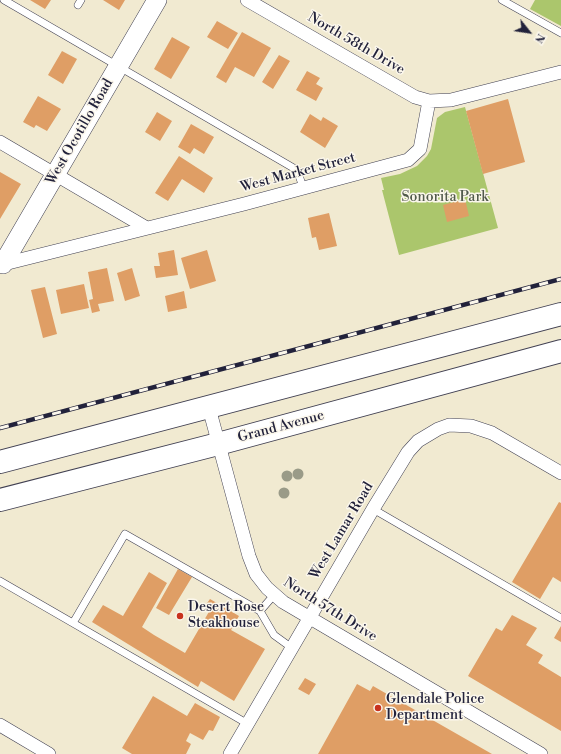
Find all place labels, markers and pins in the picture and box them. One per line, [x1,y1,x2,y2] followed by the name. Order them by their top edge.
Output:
[188,600,264,632] place label: Desert Rose Steakhouse
[175,611,185,621] marker: Desert Rose Steakhouse
[386,692,484,724] place label: Glendale Police Department
[373,703,383,713] marker: Glendale Police Department

